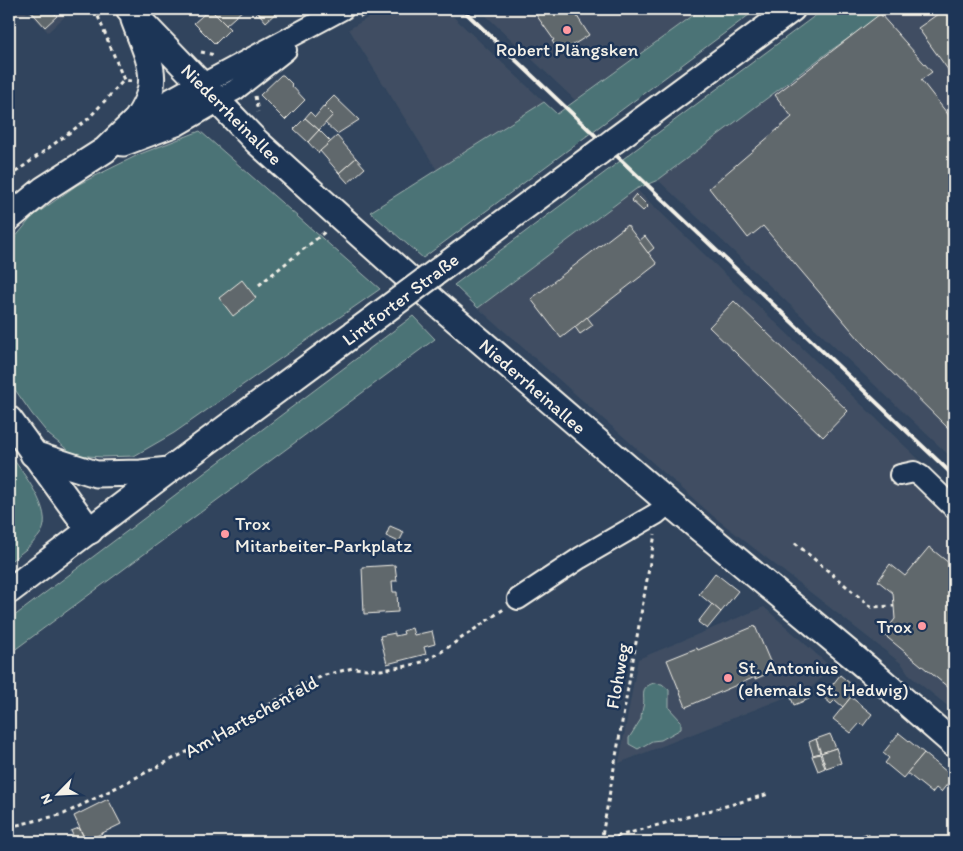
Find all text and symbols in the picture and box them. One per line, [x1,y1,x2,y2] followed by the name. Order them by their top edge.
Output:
[561,24,573,36] marker: Robert Plängsken
[496,38,639,61] place label: Robert Plängsken
[176,59,287,170] street label: Niederrheinallee
[337,248,463,351] street label: Lintforter Straße
[475,334,591,439] street label: Niederrheinallee
[235,512,412,557] place label: Trox Mitarbeiter-Parkplatz
[219,528,231,540] marker: Trox Mitarbeiter-Parkplatz
[876,615,912,638] place label: Trox
[916,620,928,632] marker: Trox
[600,641,635,711] street label: Flohweg
[738,656,909,701] place label: St. Antonius (ehemals St. Hedwig)
[181,670,322,763] street label: Am Hartschenfeld
[722,672,734,684] marker: St. Antonius (ehemals St. Hedwig)
[32,768,82,818] north arrow
[37,791,56,807] text: N

